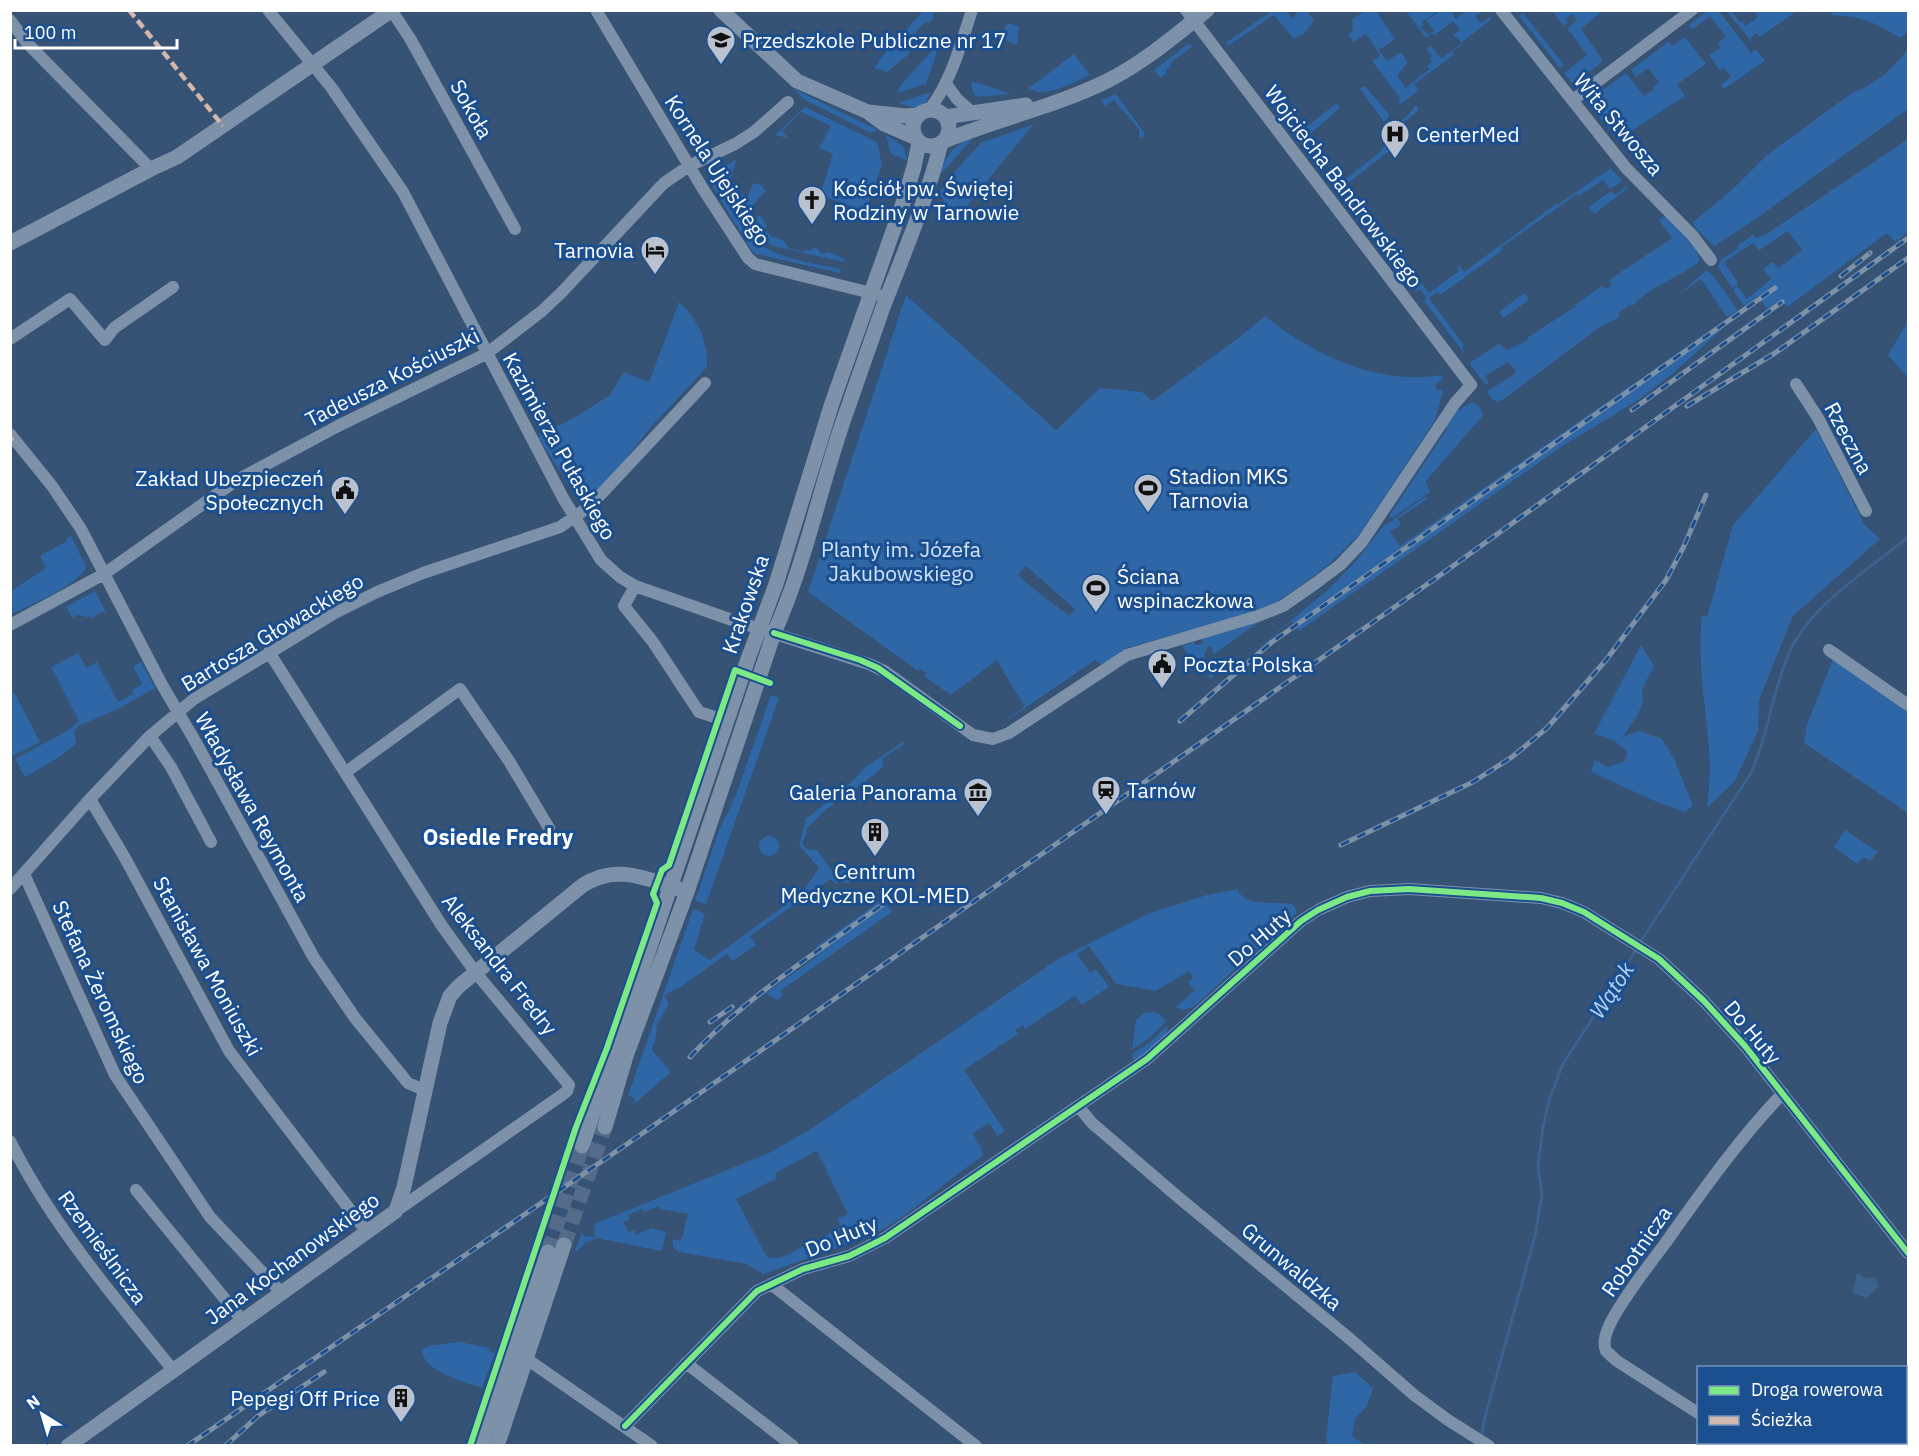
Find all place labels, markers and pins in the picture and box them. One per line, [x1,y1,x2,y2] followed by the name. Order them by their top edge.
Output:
[705,24,737,66] school or university icon: Przedszkole Publiczne nr 17
[742,26,1006,54] place label: Przedszkole Publiczne nr 17
[1379,118,1411,160] hospital icon: CenterMed
[1416,120,1520,148] place label: CenterMed
[833,174,1019,226] place label: Kościół pw. Świętej Rodziny w Tarnowie
[796,184,828,226] church icon: Kościół pw. Świętej Rodziny w Tarnowie
[639,234,671,276] hotel icon: Tarnovia
[554,236,634,264] place label: Tarnovia
[1169,462,1288,514] place label: Stadion MKS Tarnovia
[135,464,324,516] place label: Zakład Ubezpieczeń Społecznych
[1132,472,1164,514] sports icon: Stadion MKS Tarnovia
[329,474,361,516] public building icon: Zakład Ubezpieczeń Społecznych
[1117,562,1254,614] place label: Ściana wspinaczkowa
[1080,572,1112,614] sports icon: Ściana wspinaczkowa
[1146,648,1178,690] public building icon: Poczta Polska
[1183,650,1313,678] place label: Poczta Polska
[1090,774,1122,816] station icon: Tarnów
[962,776,994,818] museum icon: Galeria Panorama
[1127,776,1196,804] place label: Tarnów
[789,778,957,806] place label: Galeria Panorama
[859,816,891,858] building icon: Centrum Medyczne KOL-MED
[781,857,969,909] place label: Centrum Medyczne KOL-MED
[385,1382,417,1424] building icon: Pepegi Off Price
[230,1384,380,1412] place label: Pepegi Off Price

